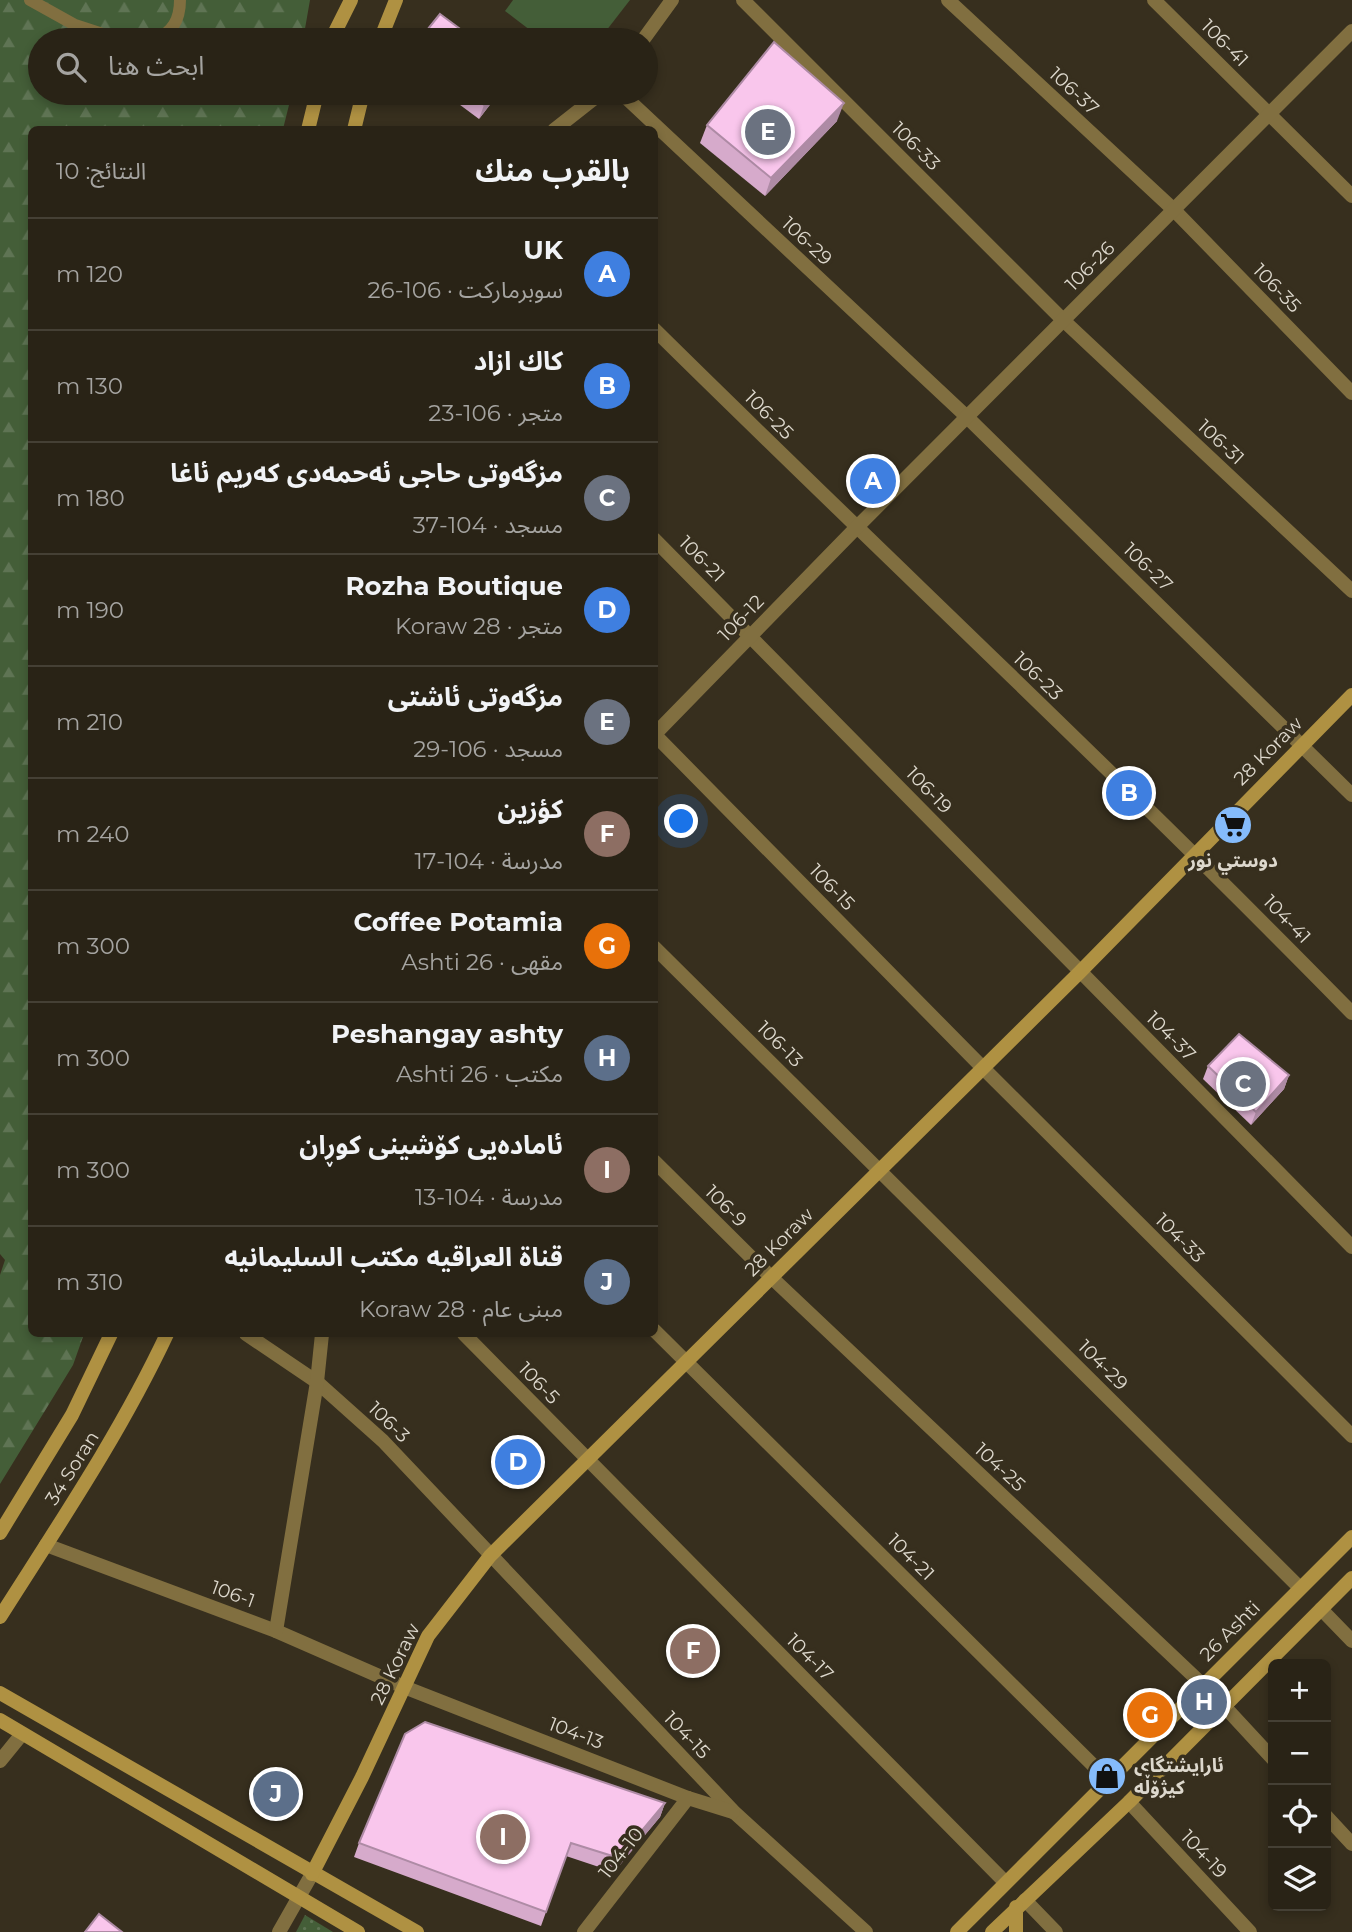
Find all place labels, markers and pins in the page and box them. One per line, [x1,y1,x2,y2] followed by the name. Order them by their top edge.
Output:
[745,106,791,158] pin: E
[850,455,896,507] pin: A
[1106,767,1152,819] pin: B
[1212,804,1254,846] supermarket icon: دوستي نور
[1187,849,1278,875] place label: دوستي نور
[1220,1058,1266,1110] pin: C
[495,1436,541,1488] pin: D
[670,1625,716,1677] pin: F
[1181,1676,1227,1728] pin: H
[1127,1689,1173,1741] pin: G
[1134,1754,1224,1799] place label: ئارایشتگای کیژۆڵە
[1086,1755,1128,1797] shop icon: ئارایشتگای کیژۆڵە
[253,1768,299,1820] pin: J
[480,1811,526,1863] pin: I

